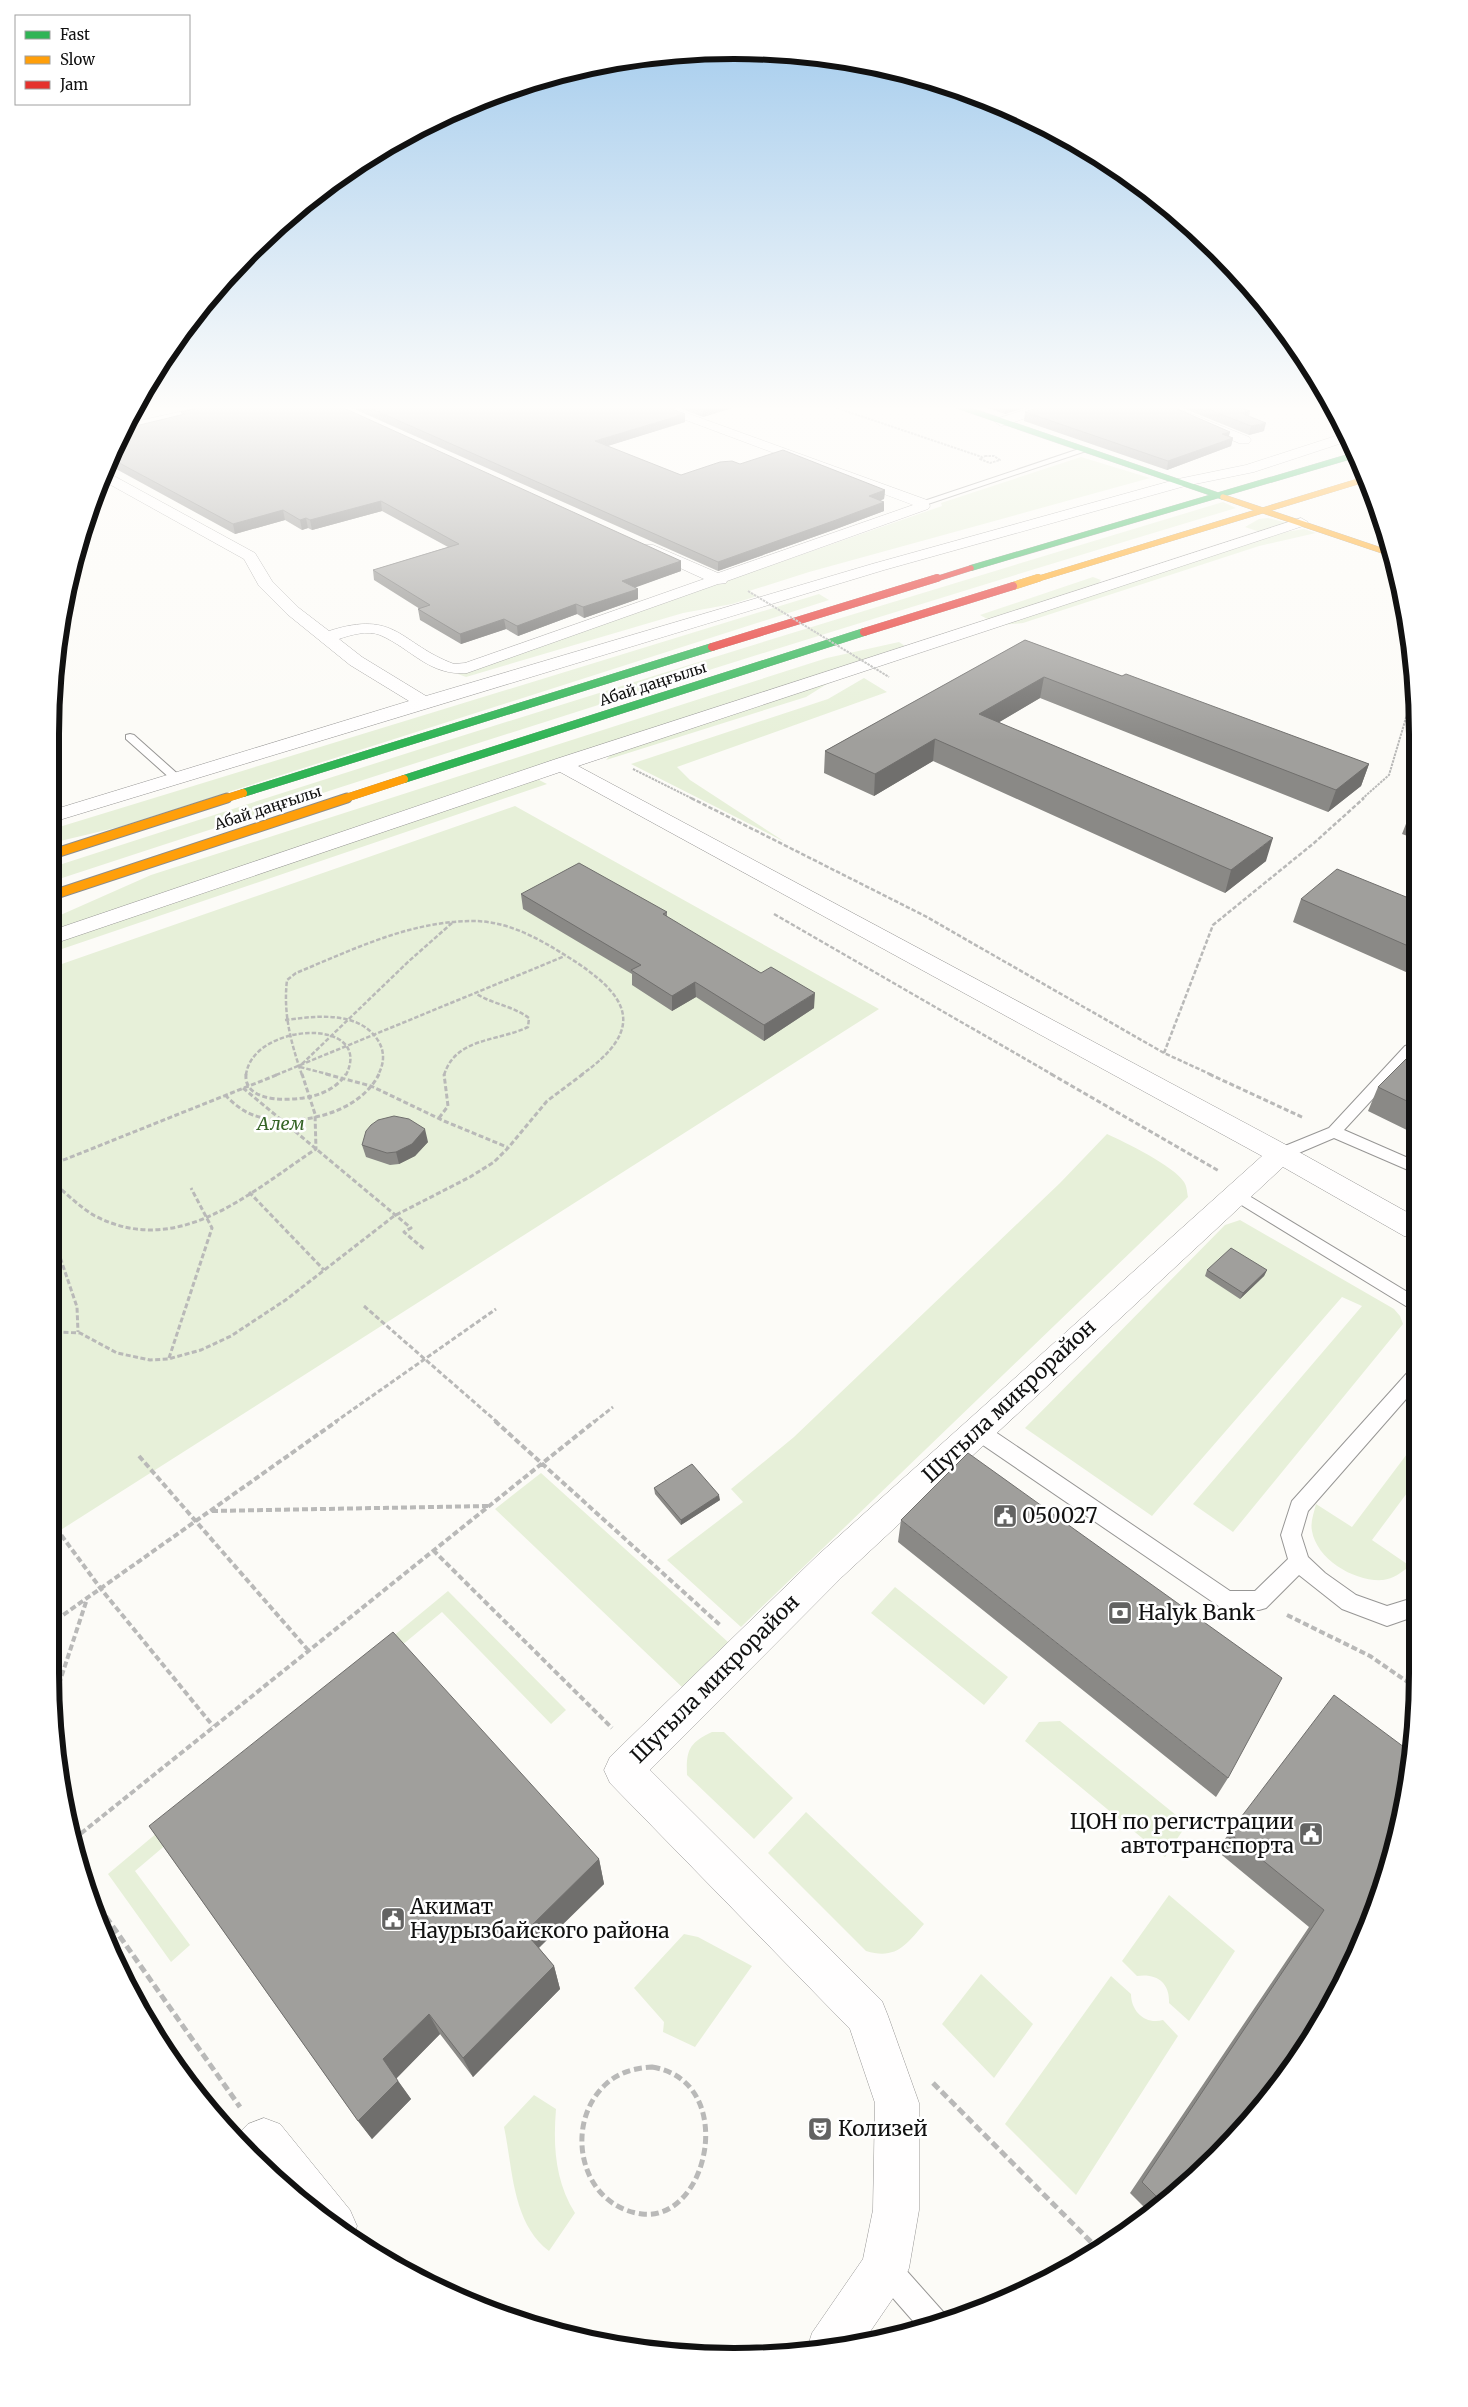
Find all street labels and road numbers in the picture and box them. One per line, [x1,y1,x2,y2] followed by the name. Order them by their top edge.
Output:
[596,657,709,710] street label: Абай даңғылы
[211,781,324,834] street label: Абай даңғылы
[916,1313,1101,1488] street label: Шугыла микрорайон
[624,1588,805,1769] street label: Шугыла микрорайон

